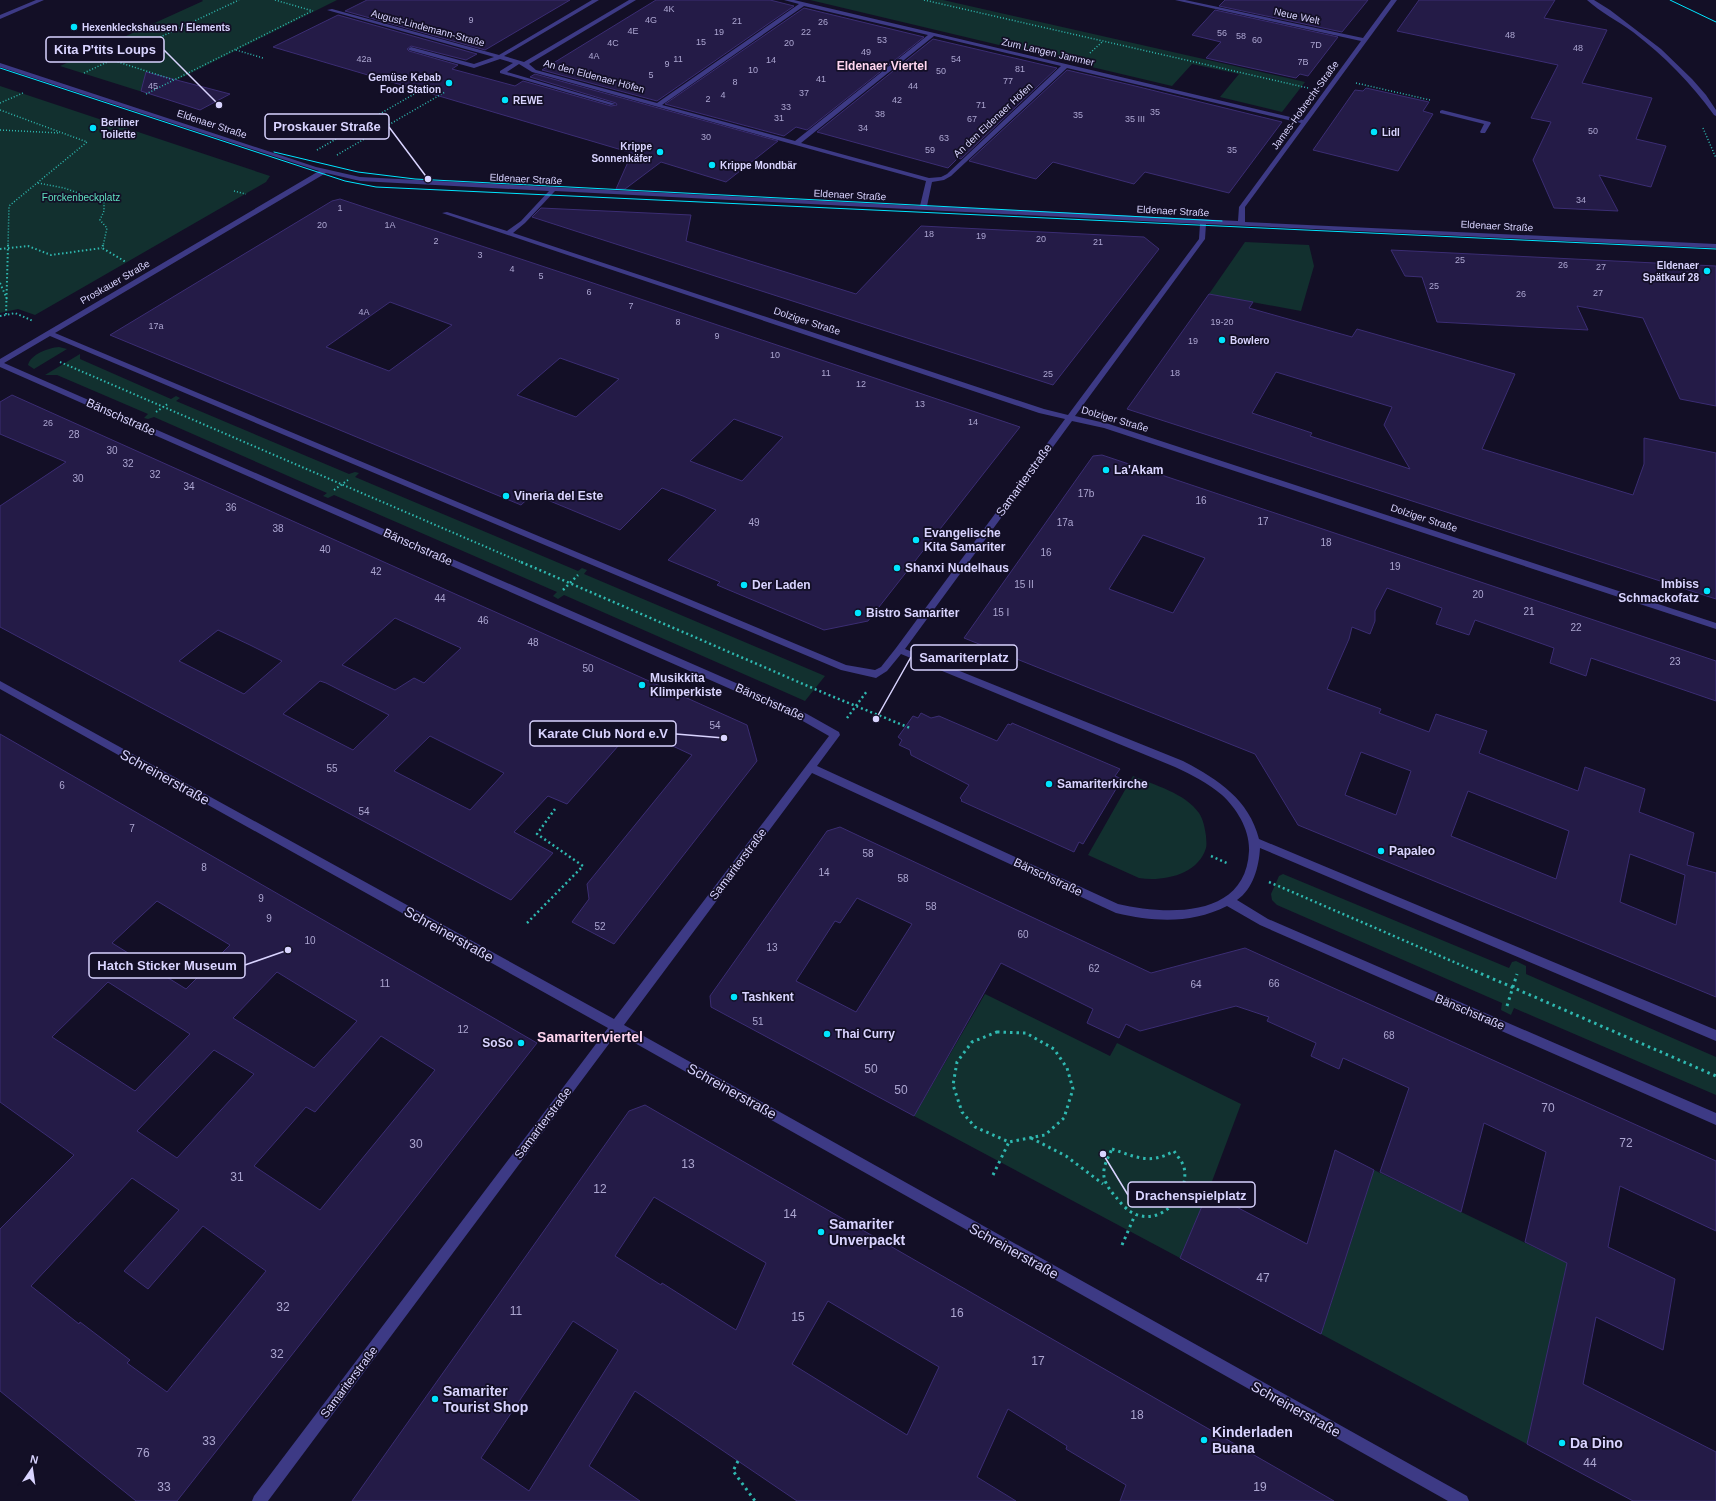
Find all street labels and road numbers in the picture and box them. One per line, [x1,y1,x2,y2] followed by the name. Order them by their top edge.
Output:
[1273,6,1321,26] street label: Neue Welt
[370,8,486,49] street label: August-Lindemann-Straße
[1000,36,1096,68] street label: Zum Langen Jammer
[542,57,646,95] street label: An den Eldenaer Höfen
[1269,58,1341,151] street label: James-Hobrecht-Straße
[951,81,1035,159] street label: An den Eldenaer Höfen
[176,108,249,141] street label: Eldenaer Straße
[489,172,563,186] street label: Eldenaer Straße
[813,188,887,202] street label: Eldenaer Straße
[1136,204,1210,218] street label: Eldenaer Straße
[1460,219,1534,233] street label: Eldenaer Straße
[78,257,152,306] street label: Proskauer Straße
[772,305,842,337] street label: Dolziger Straße
[84,396,158,439] street label: Bänschstraße
[1080,404,1150,434] street label: Dolziger Straße
[993,441,1055,519] street label: Samariterstraße
[1389,502,1459,534] street label: Dolziger Straße
[381,526,455,569] street label: Bänschstraße
[733,681,807,724] street label: Bänschstraße
[118,746,213,808] street label: Schreinerstraße
[707,825,770,903] street label: Samariterstraße
[1011,855,1085,899] street label: Bänschstraße
[402,903,497,965] street label: Schreinerstraße
[1433,991,1507,1033] street label: Bänschstraße
[685,1060,780,1122] street label: Schreinerstraße
[512,1084,575,1162] street label: Samariterstraße
[967,1220,1062,1282] street label: Schreinerstraße
[318,1343,381,1421] street label: Samariterstraße
[1249,1378,1344,1440] street label: Schreinerstraße

